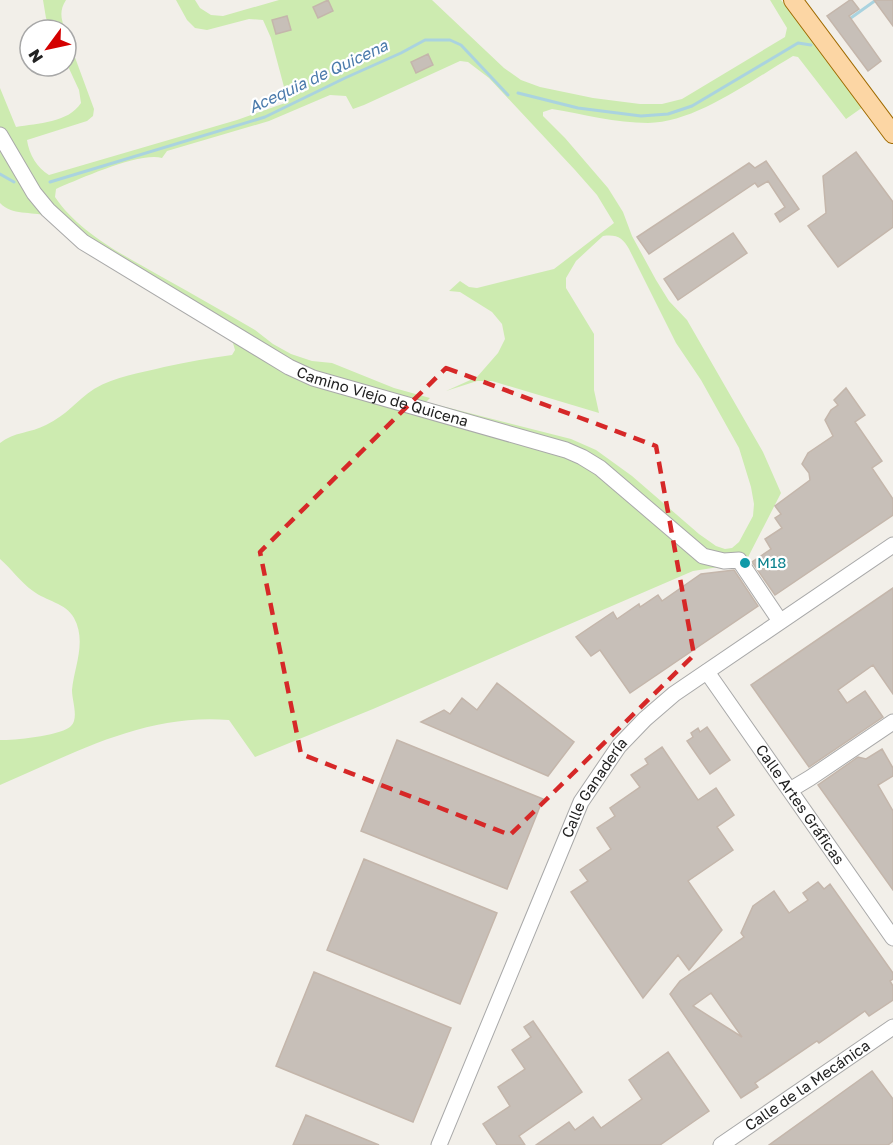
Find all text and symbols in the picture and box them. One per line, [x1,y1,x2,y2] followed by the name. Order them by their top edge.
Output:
[18,18,78,78] north arrow
[245,35,392,117] water label: Acequia de Quicena
[24,46,47,67] text: N
[294,362,471,430] street label: Camino Viejo de Quicena
[757,553,786,571] place label: M18
[738,556,752,570] marker: M18
[557,733,630,840] street label: Calle Ganadería
[753,741,849,868] street label: Calle Artes Gráficas
[741,1036,873,1134] street label: Calle de la Mecánica

